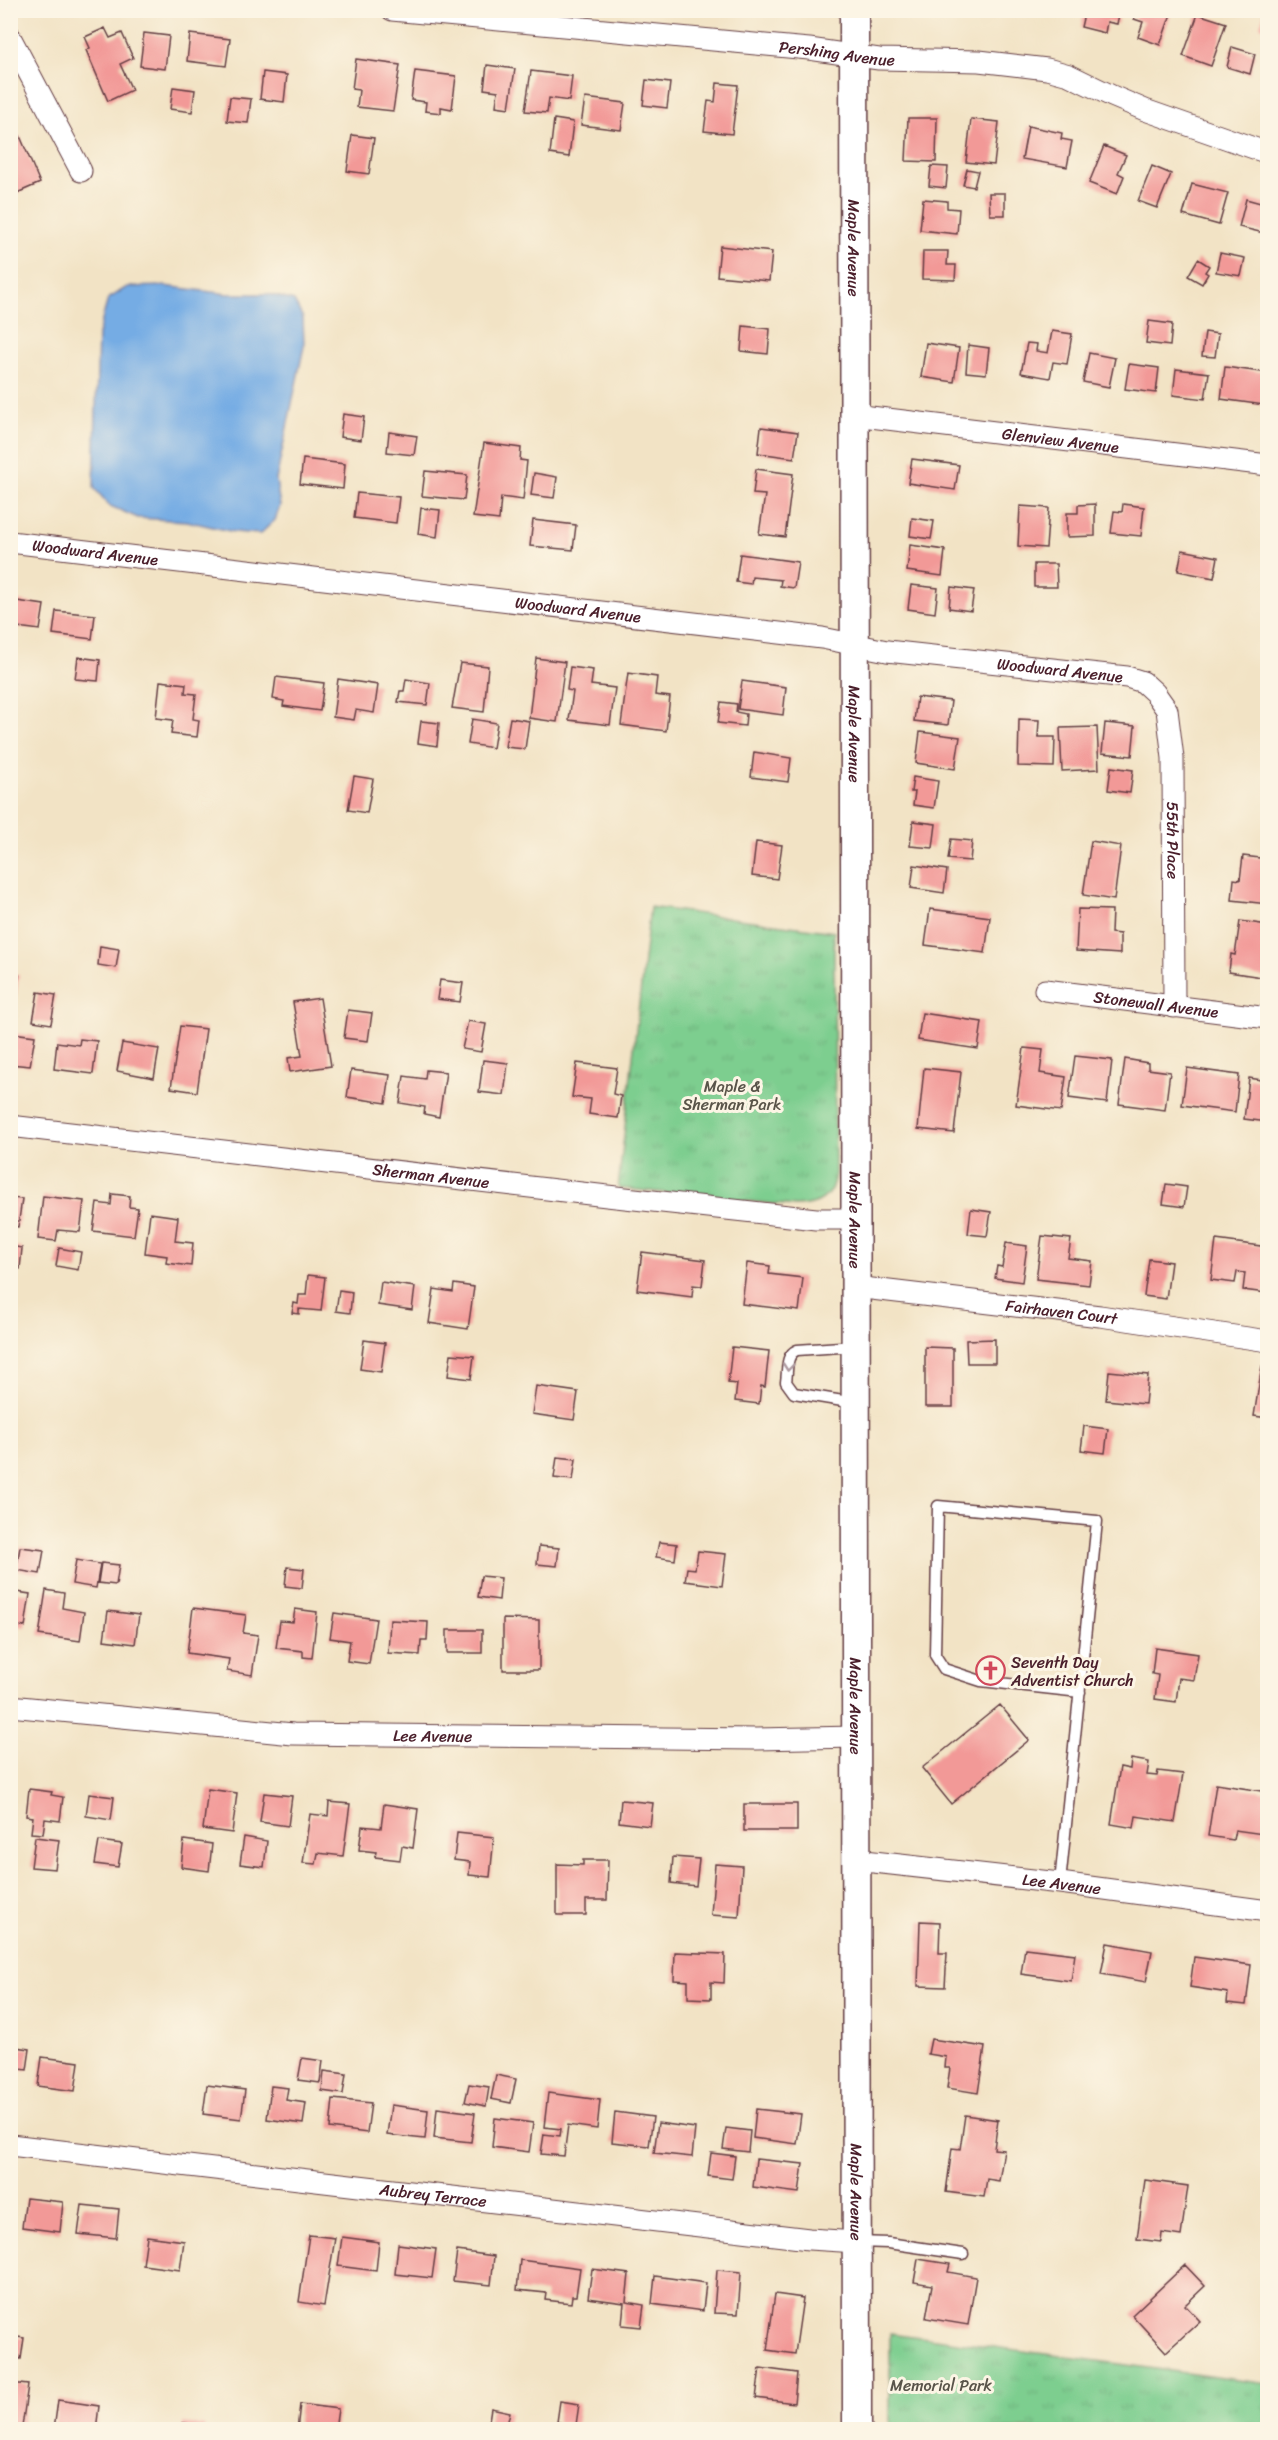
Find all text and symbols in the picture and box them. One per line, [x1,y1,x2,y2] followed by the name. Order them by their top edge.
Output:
[778,32,895,74] street label: Pershing Avenue
[839,199,868,297] street label: Maple Avenue
[1000,419,1121,462] street label: Glenview Avenue
[31,531,160,574] street label: Woodward Avenue
[513,588,643,632] street label: Woodward Avenue
[996,649,1125,692] street label: Woodward Avenue
[840,685,869,783] street label: Maple Avenue
[1158,802,1187,879] street label: 55th Place
[1092,982,1220,1027] street label: Stonewall Avenue
[682,1072,782,1119] park label: Maple & Sherman Park
[371,1155,491,1197] street label: Sherman Avenue
[840,1171,870,1269] street label: Maple Avenue
[1004,1291,1120,1333] street label: Fairhaven Court
[782,1362,795,1371] one-way arrow
[1010,1648,1134,1695] place label: Seventh Day Adventist Church
[974,1655,1006,1687] church icon: Seventh Day Adventist Church
[841,1657,870,1755] street label: Maple Avenue
[393,1721,472,1751] street label: Lee Avenue
[1021,1865,1103,1903] street label: Lee Avenue
[842,2143,871,2241] street label: Maple Avenue
[377,2174,488,2216] street label: Aubrey Terrace
[890,2371,993,2400] park label: Memorial Park

